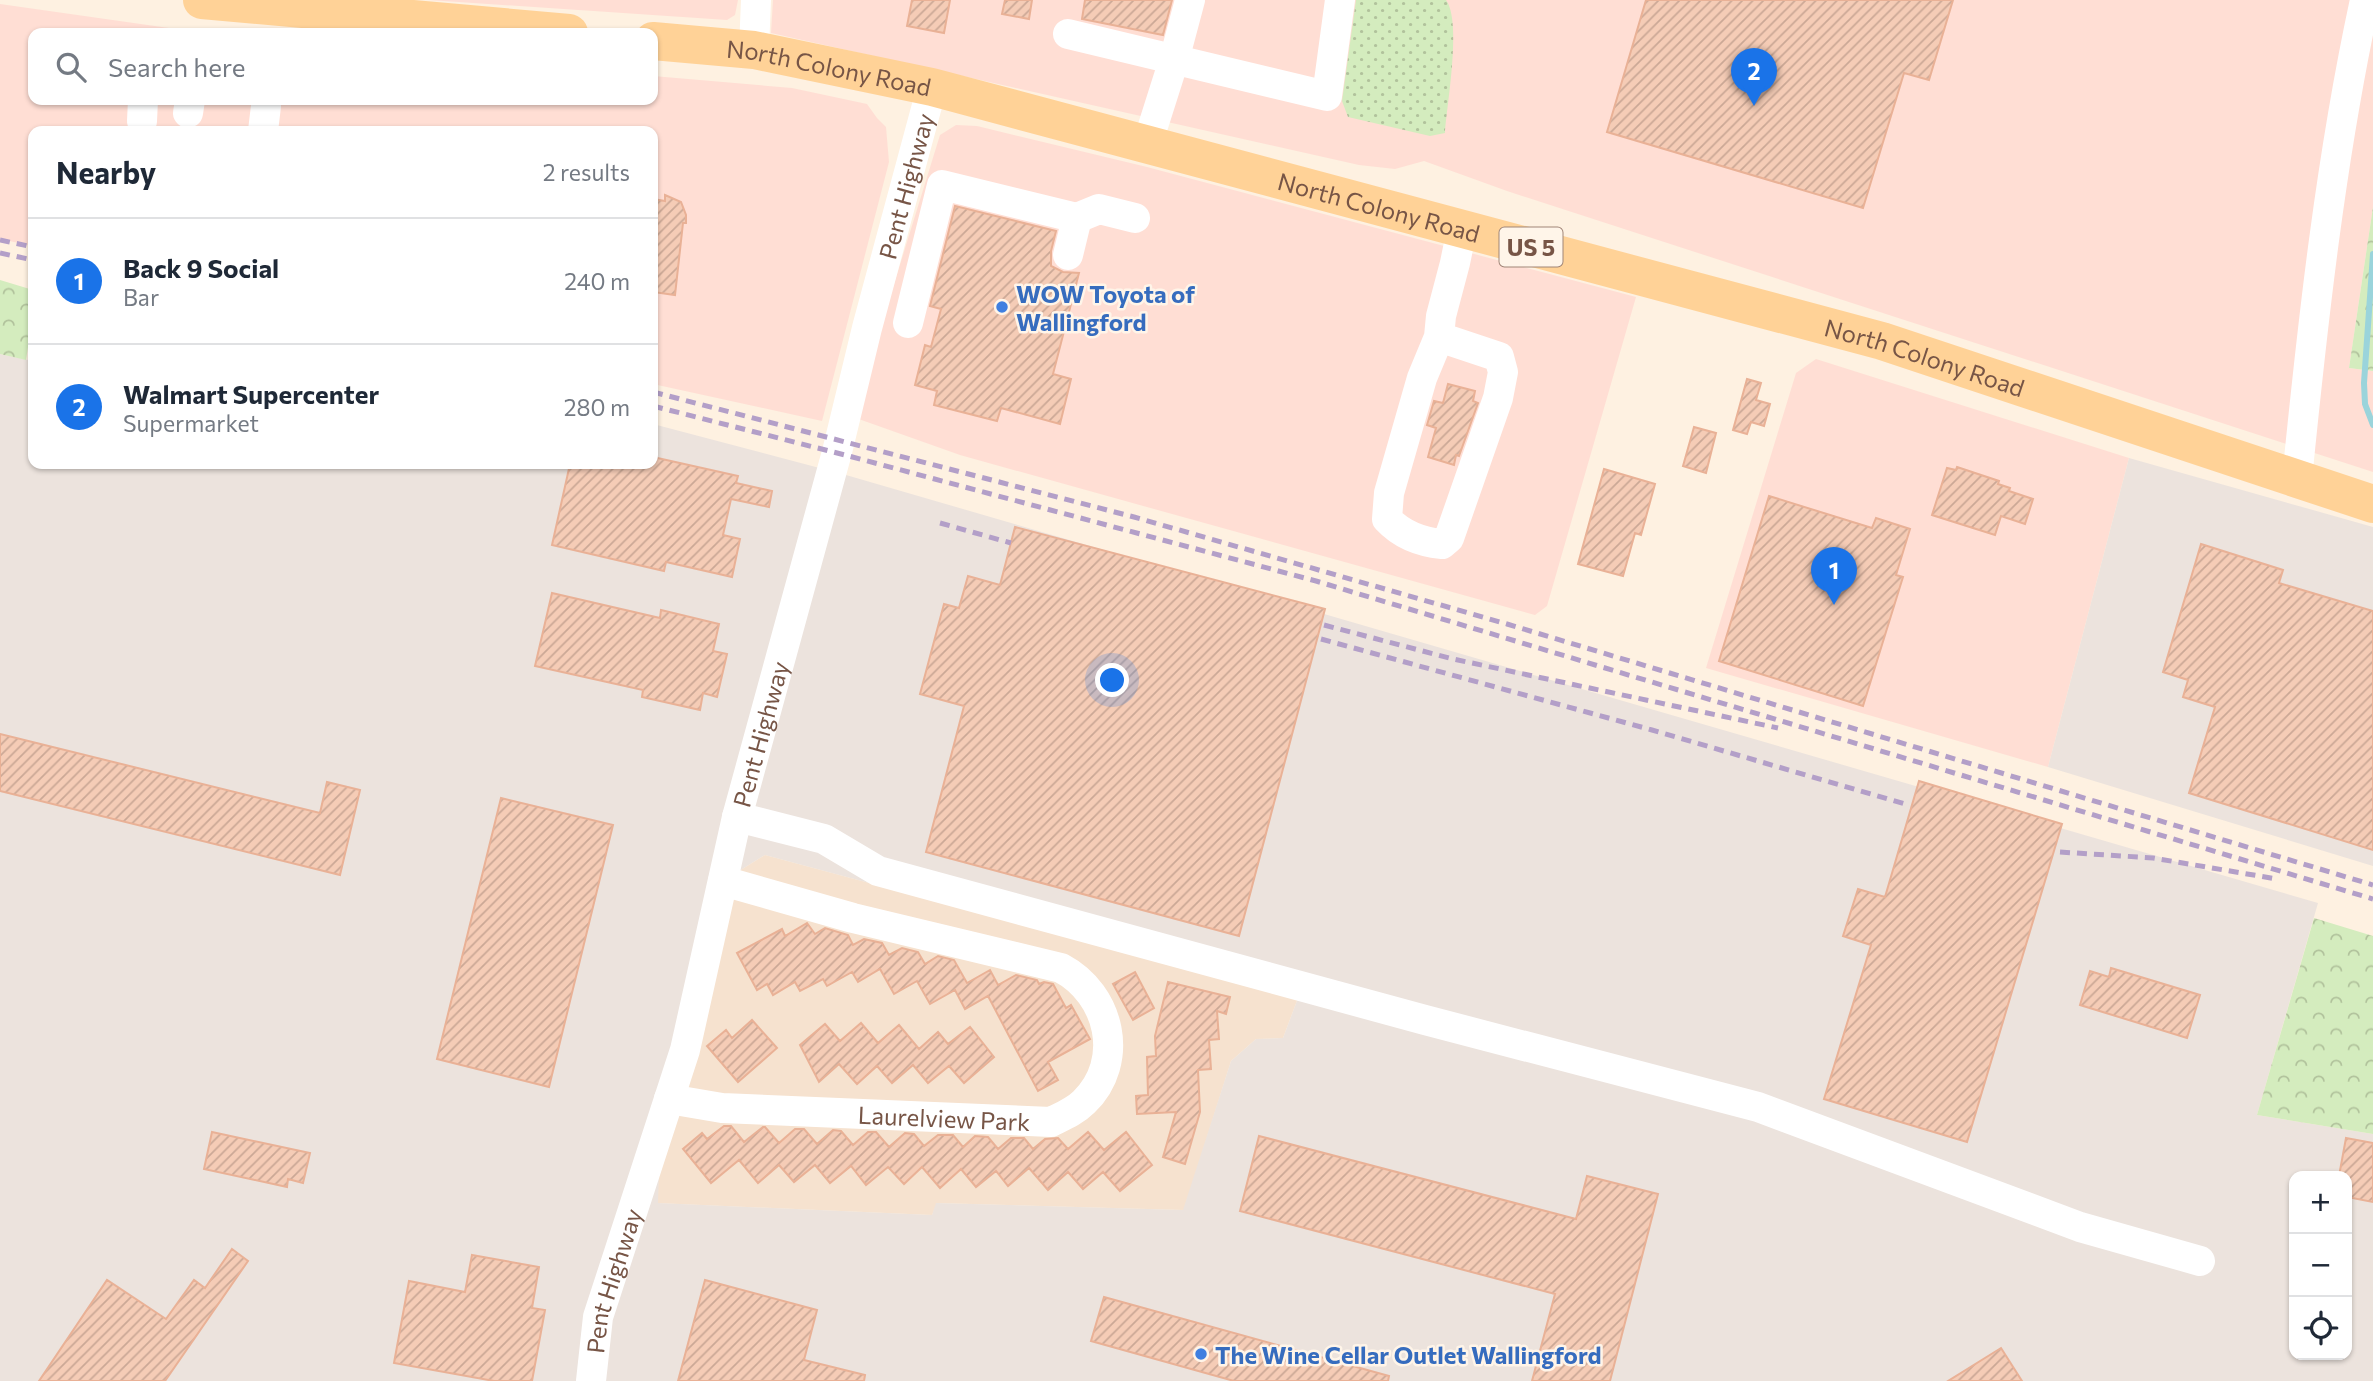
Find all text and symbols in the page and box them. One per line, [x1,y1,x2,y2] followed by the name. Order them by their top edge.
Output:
[28,28,658,105] search box
[725,33,934,101] street label: North Colony Road
[52,48,90,86] icon: search
[1731,48,1777,106] pin: 2
[108,51,246,82] text: Search here
[872,110,939,262] street label: Pent Highway
[56,153,156,190] text: Nearby
[543,158,630,186] text: 2 results
[1275,166,1483,247] street label: North Colony Road
[1500,228,1562,266] road number: US 5
[123,252,279,283] text: Back 9 Social
[74,267,84,295] text: 1
[564,267,630,295] text: 240 m
[1016,279,1195,336] place label: WOW Toyota of Wallingford
[123,283,159,311] text: Bar
[994,299,1010,315] marker: WOW Toyota of Wallingford
[1822,312,2028,402] street label: North Colony Road
[123,378,379,409] text: Walmart Supercenter
[72,393,86,421] text: 2
[564,393,630,421] text: 280 m
[123,409,259,437] text: Supermarket
[1811,547,1857,605] pin: 1
[726,658,794,810] street label: Pent Highway
[1095,663,1129,697] your location
[857,1099,1031,1136] street label: Laurelview Park
[2289,1171,2352,1360] map controls
[2289,1171,2352,1234] button: +
[580,1205,647,1355] street label: Pent Highway
[2289,1234,2352,1297] button: −
[2289,1297,2352,1360] button: locate
[1215,1340,1602,1369] place label: The Wine Cellar Outlet Wallingford
[1193,1346,1209,1362] marker: The Wine Cellar Outlet Wallingford

